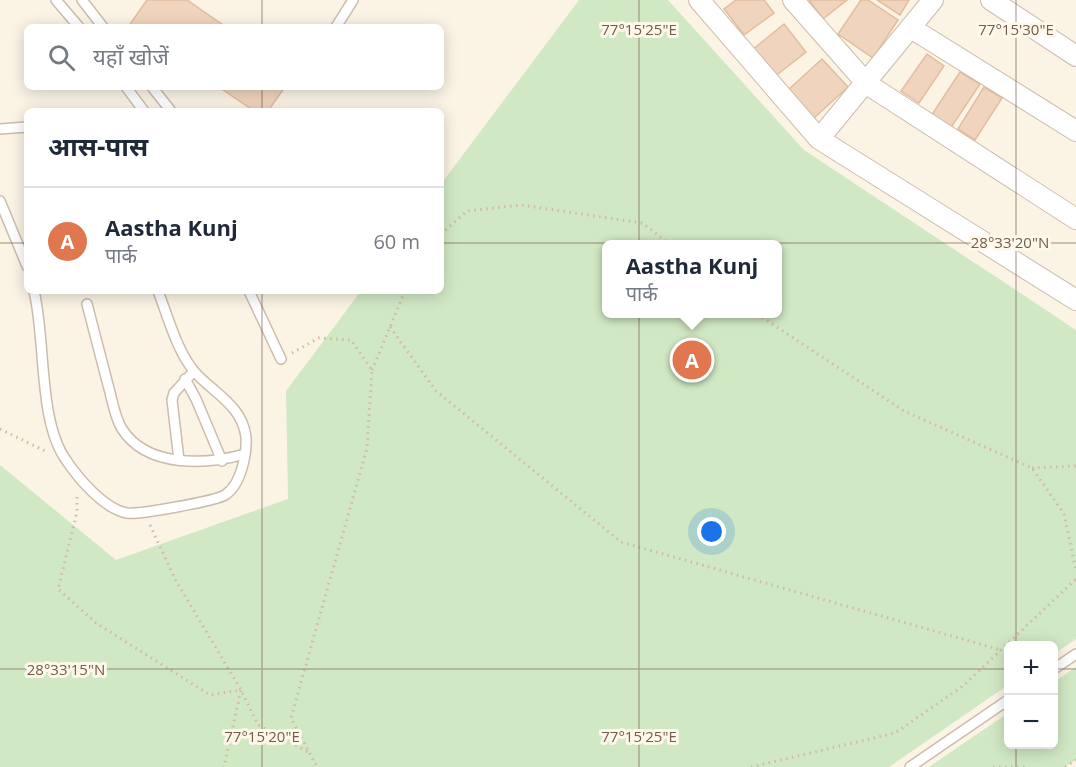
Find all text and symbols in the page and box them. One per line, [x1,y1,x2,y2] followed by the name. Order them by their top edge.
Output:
[601,19,677,39] text: 77°15'25"E
[978,19,1054,39] text: 77°15'30"E
[24,24,444,90] search box
[45,41,78,74] icon: search
[93,41,169,71] text: यहाँ खोजें
[48,128,148,164] text: आस-पास
[105,212,238,242] text: Aastha Kunj
[61,228,74,255] text: A
[373,228,420,255] text: 60 m
[971,232,1049,252] text: 28°33'20"N
[602,240,782,318] popup
[105,242,137,269] text: पार्क
[626,250,758,280] text: Aastha Kunj
[626,280,658,307] text: पार्क
[672,338,712,382] pin: A
[697,517,726,546] your location
[1004,641,1058,749] map controls
[1004,641,1058,695] button: +
[27,659,105,679] text: 28°33'15"N
[1004,695,1058,749] button: −
[224,726,300,746] text: 77°15'20"E
[601,726,677,746] text: 77°15'25"E

